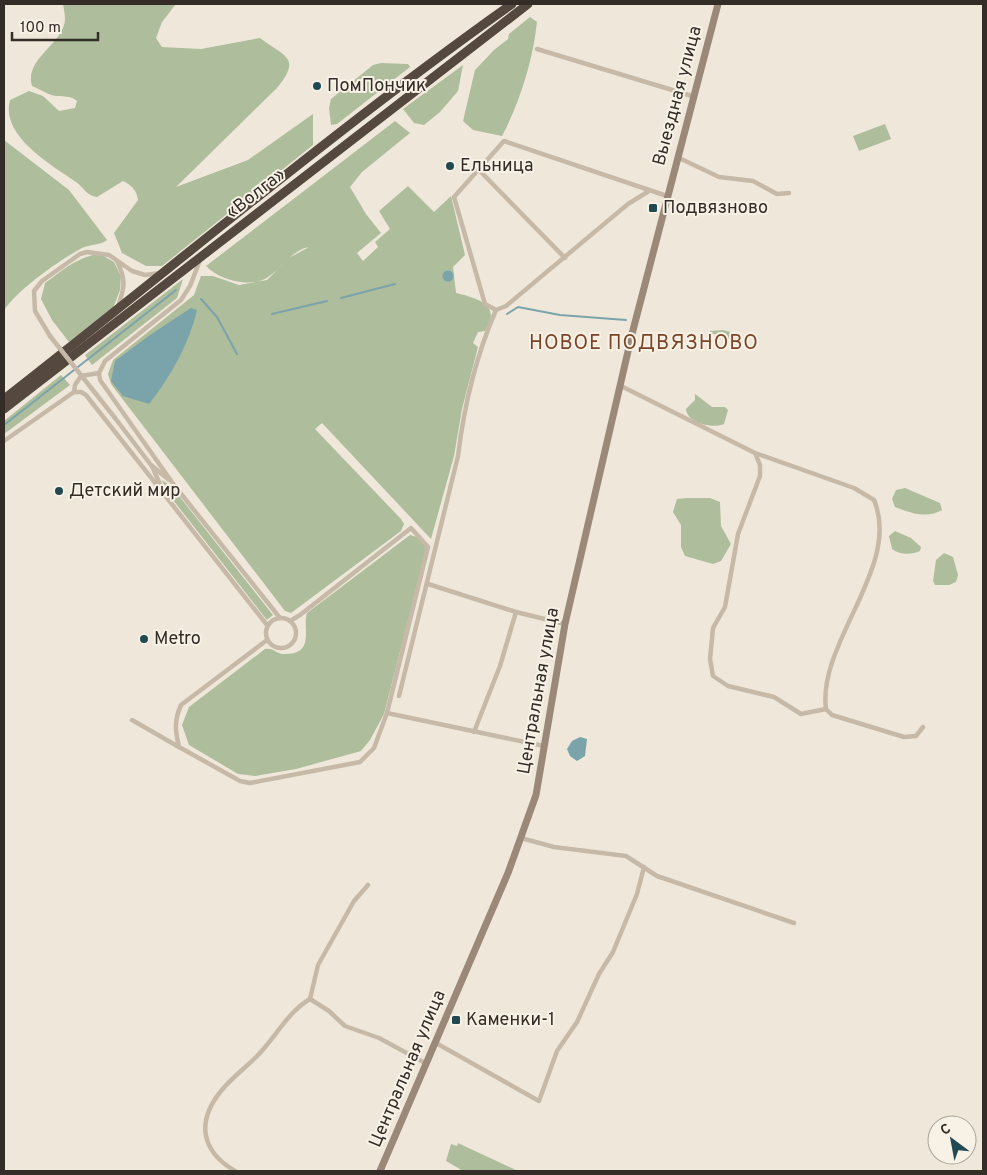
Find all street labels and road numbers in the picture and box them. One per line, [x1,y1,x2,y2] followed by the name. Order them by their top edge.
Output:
[648,24,708,168] street label: Выездная улица
[222,164,290,224] street label: «Волга»
[513,606,565,776] street label: Центральная улица
[364,987,452,1151] street label: Центральная улица

